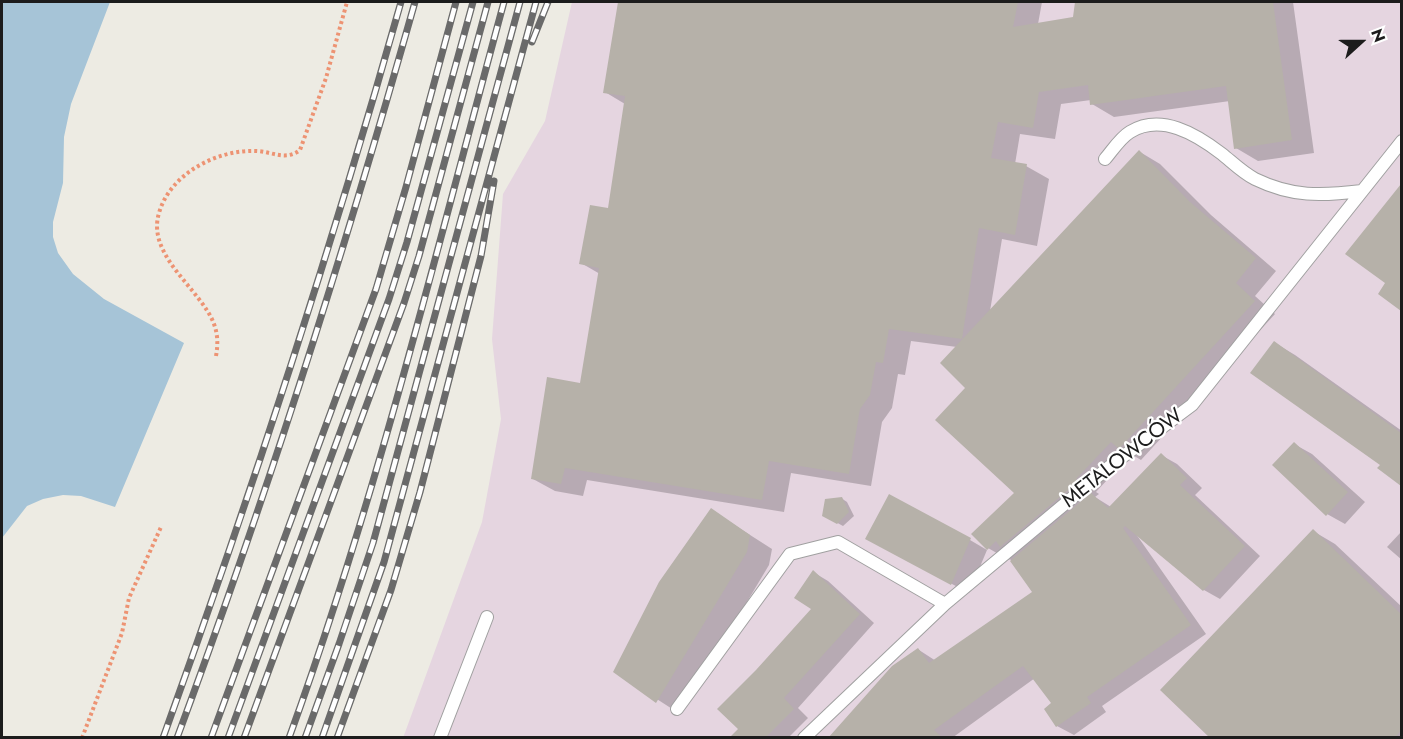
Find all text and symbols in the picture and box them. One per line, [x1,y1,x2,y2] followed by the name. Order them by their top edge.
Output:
[1331,12,1391,72] north arrow
[1365,25,1391,45] text: N
[1058,404,1188,514] street label: METALOWCÓW

